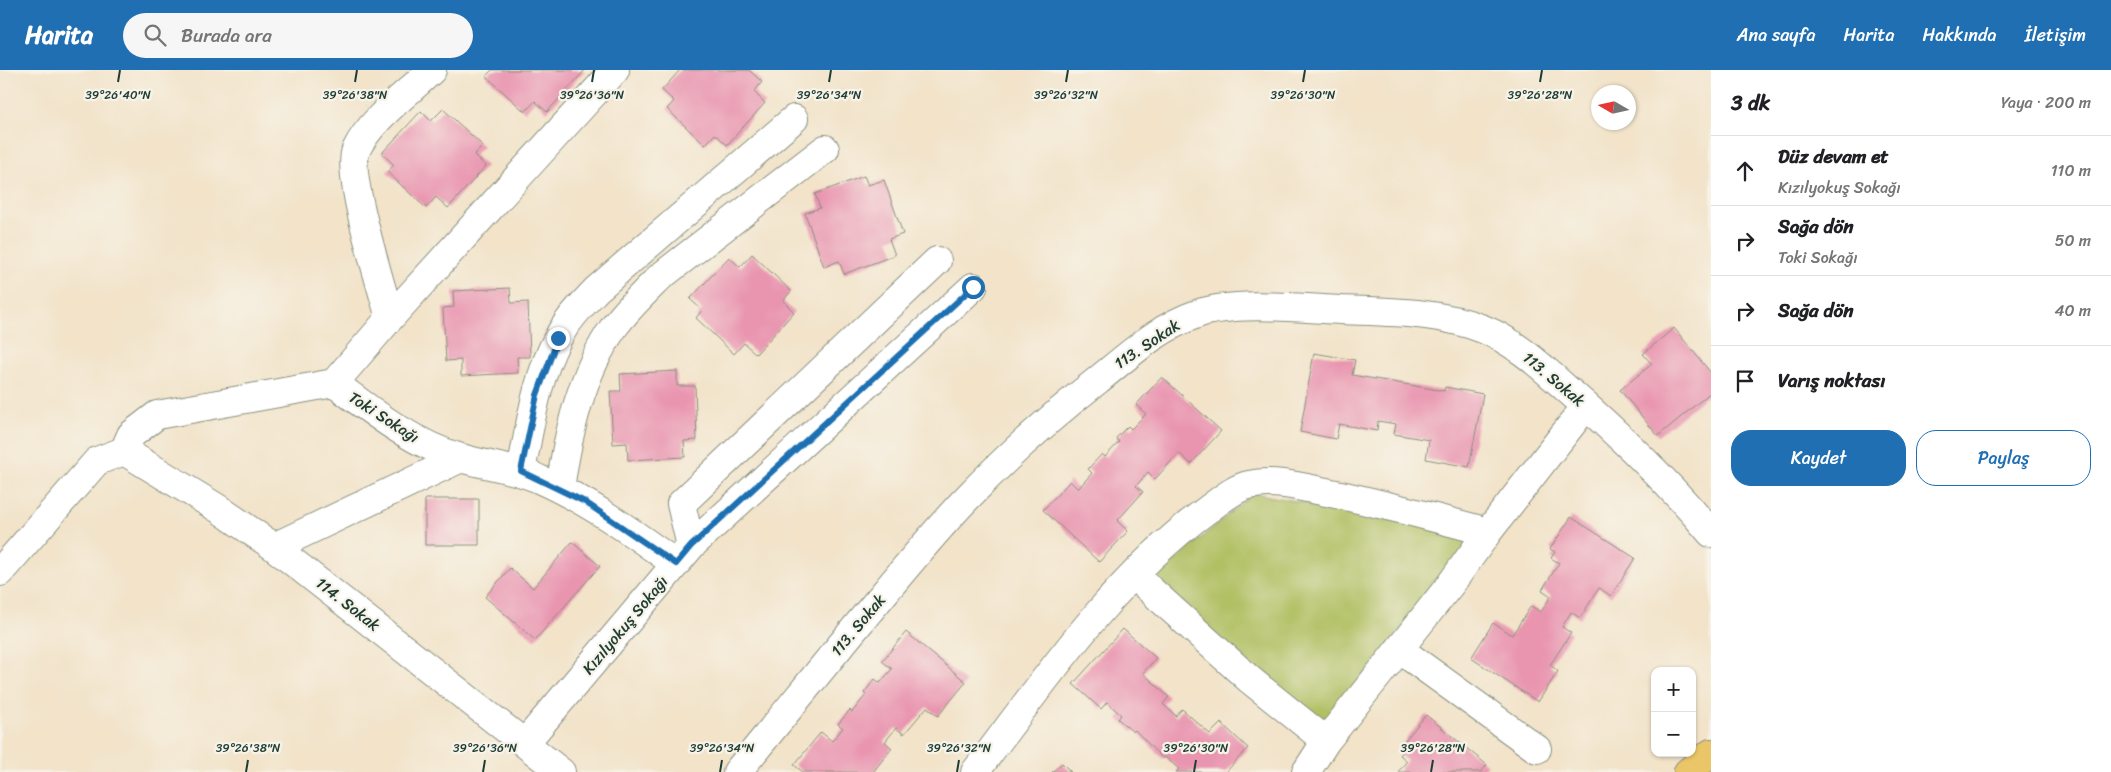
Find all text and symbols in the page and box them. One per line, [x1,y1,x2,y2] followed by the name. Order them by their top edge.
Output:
[123,13,473,58] search box
[25,14,93,56] text: Harita
[181,19,272,52] text: Burada ara
[1737,19,1815,51] text: Ana sayfa
[1843,19,1894,51] text: Harita
[1922,19,1997,51] text: Hakkında
[2025,19,2086,51] text: İletişim
[141,21,169,49] icon: search
[85,84,152,106] text: 39°26'40"N
[323,84,388,106] text: 39°26'38"N
[560,84,625,106] text: 39°26'36"N
[797,84,862,106] text: 39°26'34"N
[1034,84,1099,106] text: 39°26'32"N
[1271,84,1336,106] text: 39°26'30"N
[1508,84,1573,106] text: 39°26'28"N
[1731,84,1770,122] text: 3 dk
[1591,85,1636,130] north arrow
[2001,88,2091,117] text: Yaya · 200 m
[1778,140,1889,173] text: Düz devam et
[2051,156,2091,185] text: 110 m
[1731,157,1759,185] icon: ahead
[1778,173,1901,202] text: Kızılyokuş Sokağı
[1778,210,1853,243] text: Sağa dön
[2055,226,2091,255] text: 50 m
[1731,227,1759,255] icon: right
[1778,243,1858,272] text: Toki Sokağı
[962,276,985,299] route start
[1778,294,1853,327] text: Sağa dön
[2054,296,2091,325] text: 40 m
[1731,297,1759,325] icon: right
[1108,311,1186,377] street label: 113. Sokak
[547,327,570,350] route end
[1516,344,1592,414] street label: 113. Sokak
[1778,364,1885,397] text: Varış noktası
[1731,367,1759,395] icon: arrive
[343,383,425,451] street label: Toki Sokağı
[1731,430,1906,486] button: Kaydet
[1916,430,2091,486] button: Paylaş
[309,569,387,639] street label: 114. Sokak
[574,569,676,681] street label: Kızılyokuş Sokağı
[823,587,893,663] street label: 113. Sokak
[1651,667,1696,757] map controls
[1651,667,1696,712] button: +
[1651,712,1696,757] button: −
[216,737,281,759] text: 39°26'38"N
[453,737,518,759] text: 39°26'36"N
[690,737,755,759] text: 39°26'34"N
[927,737,992,759] text: 39°26'32"N
[1164,737,1229,759] text: 39°26'30"N
[1401,737,1466,759] text: 39°26'28"N

